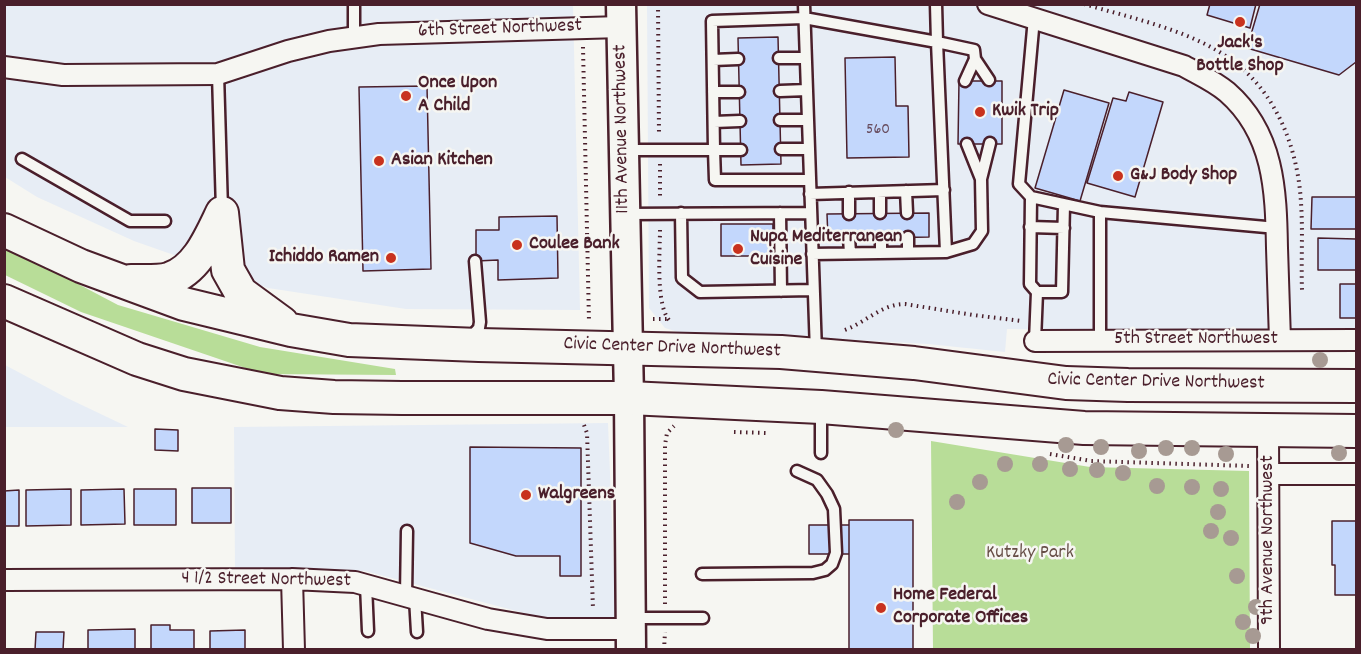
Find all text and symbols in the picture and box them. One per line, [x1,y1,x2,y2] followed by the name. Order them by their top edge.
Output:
[417,15,583,45] street label: 6th Street Northwest
[1233,15,1247,29] marker: Jack's Bottle Shop
[1196,32,1284,79] place label: Jack's Bottle Shop
[610,44,636,214] street label: 11th Avenue Northwest
[418,72,497,119] place label: Once Upon A Child
[399,89,413,103] marker: Once Upon A Child
[992,100,1059,124] place label: Kwik Trip
[973,105,987,119] marker: Kwik Trip
[866,121,890,141] house number: 560
[391,149,493,173] place label: Asian Kitchen
[372,154,386,168] marker: Asian Kitchen
[1130,164,1237,188] place label: G&J Body Shop
[1111,169,1125,183] marker: G&J Body Shop
[750,226,902,273] place label: Nupa Mediterranean Cuisine
[529,233,620,257] place label: Coulee Bank
[510,238,524,252] marker: Coulee Bank
[731,242,745,256] marker: Nupa Mediterranean Cuisine
[269,246,379,270] place label: Ichiddo Ramen
[384,251,398,265] marker: Ichiddo Ramen
[1114,328,1278,352] street label: 5th Street Northwest
[563,333,781,365] street label: Civic Center Drive Northwest
[1047,369,1265,397] street label: Civic Center Drive Northwest
[1257,455,1281,625] street label: 9th Avenue Northwest
[538,483,615,507] place label: Walgreens
[519,488,533,502] marker: Walgreens
[986,542,1074,566] park label: Kutzky Park
[181,568,351,594] street label: 4 1/2 Street Northwest
[893,584,1028,631] place label: Home Federal Corporate Offices
[874,601,888,615] marker: Home Federal Corporate Offices

